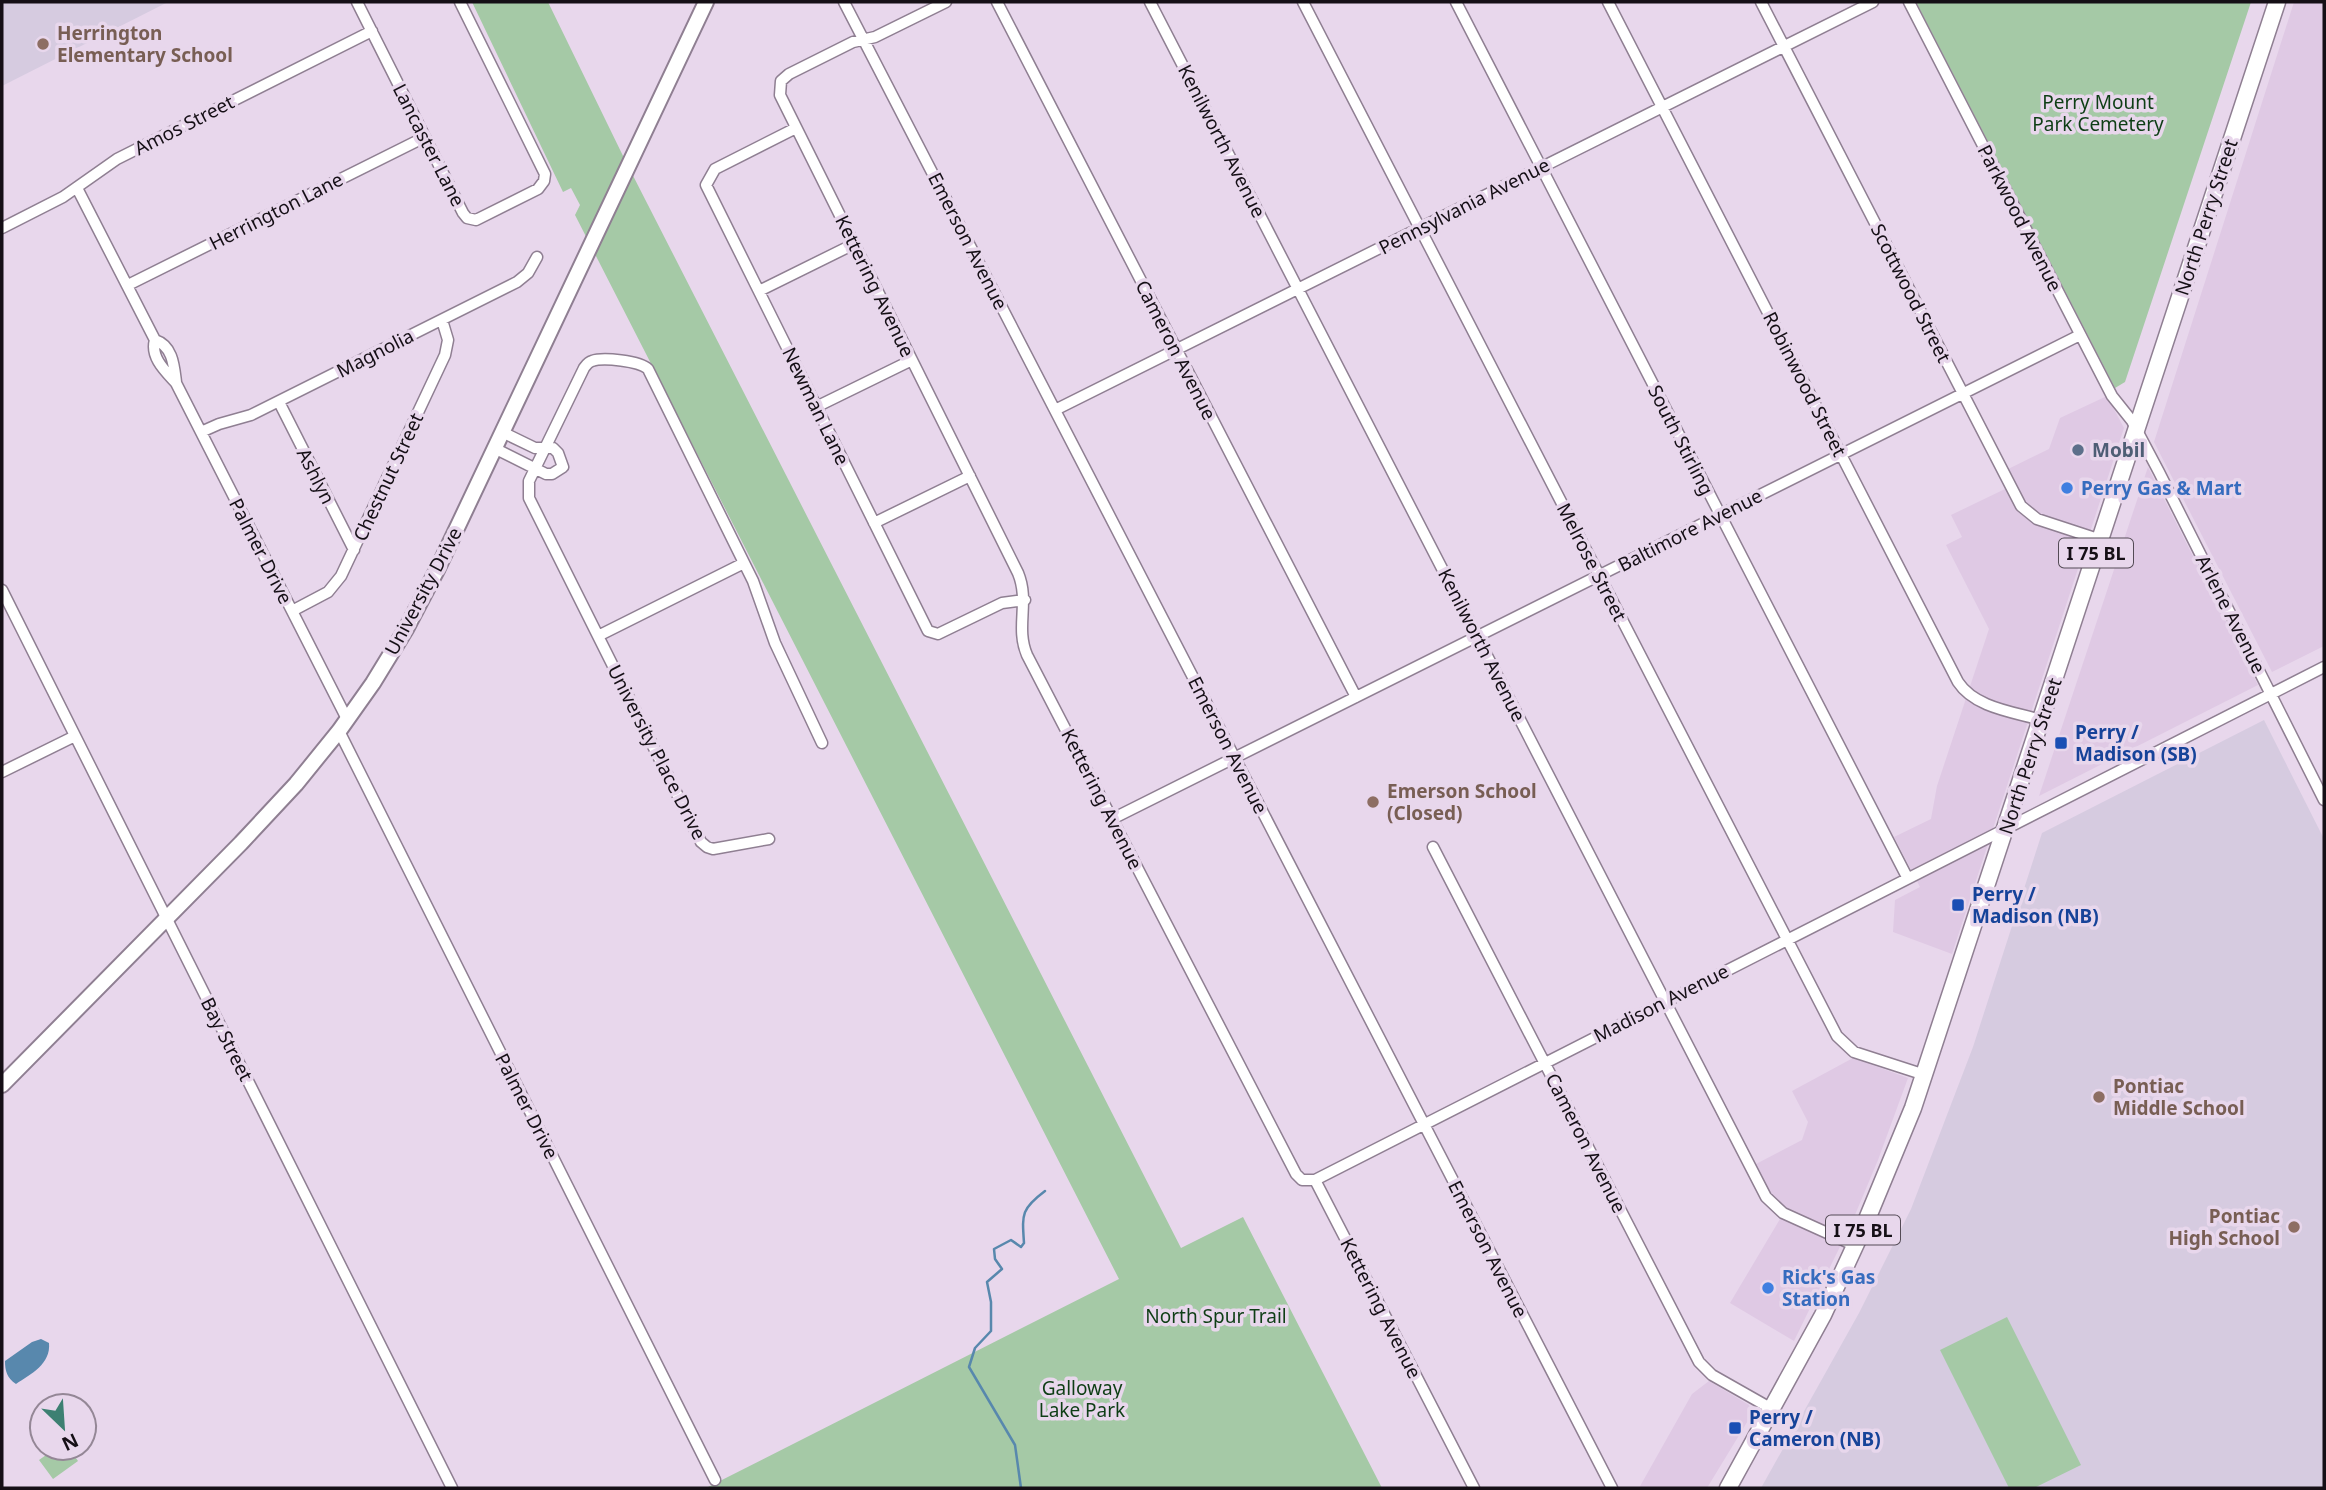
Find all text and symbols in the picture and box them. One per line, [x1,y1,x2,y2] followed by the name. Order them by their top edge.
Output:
[57,20,233,68] place label: Herrington Elementary School
[35,36,51,52] marker: Herrington Elementary School
[1172,60,1272,222] street label: Kenilworth Avenue
[387,79,471,211] street label: Lancaster Lane
[130,89,238,161] street label: Amos Street
[2032,89,2164,137] park label: Perry Mount Park Cemetery
[2168,135,2244,298] street label: North Perry Street
[1972,140,2068,296] street label: Parkwood Avenue
[1374,152,1554,260] street label: Pennsylvania Avenue
[205,166,347,256] street label: Herrington Lane
[922,168,1014,314] street label: Emerson Avenue
[829,211,921,361] street label: Kettering Avenue
[1865,219,1957,367] street label: Scottwood Street
[1130,276,1222,424] street label: Cameron Avenue
[1757,307,1853,461] street label: Robinwood Street
[332,323,418,383] street label: Magnolia
[776,343,856,469] street label: Newman Lane
[1642,380,1720,500] street label: South Stirling
[347,409,429,545] street label: Chestnut Street
[2092,437,2145,463] place label: Mobil
[2070,442,2086,458] marker: Mobil
[291,444,341,508] street label: Ashlyn
[2081,475,2242,501] place label: Perry Gas & Mart
[2059,480,2075,496] marker: Perry Gas & Mart
[1613,482,1767,578] street label: Baltimore Avenue
[223,494,299,608] street label: Palmer Drive
[1551,498,1633,626] street label: Melrose Street
[378,523,468,659] street label: University Drive
[2059,538,2133,568] road number: I 75 BL
[2190,550,2272,678] street label: Arlene Avenue
[1432,564,1532,726] street label: Kenilworth Avenue
[602,660,712,844] street label: University Place Drive
[1182,672,1274,818] street label: Emerson Avenue
[1992,674,2068,837] street label: North Perry Street
[2075,719,2197,767] place label: Perry / Madison (SB)
[1055,724,1149,874] street label: Kettering Avenue
[2053,735,2069,751] marker: Perry / Madison (SB)
[1387,778,1537,826] place label: Emerson School (Closed)
[1365,794,1381,810] marker: Emerson School (Closed)
[1972,881,2099,929] place label: Perry / Madison (NB)
[1950,897,1966,913] marker: Perry / Madison (NB)
[1589,958,1733,1048] street label: Madison Avenue
[195,993,259,1085] street label: Bay Street
[489,1049,565,1163] street label: Palmer Drive
[1540,1069,1632,1217] street label: Cameron Avenue
[2113,1073,2245,1121] place label: Pontiac Middle School
[2091,1089,2107,1105] marker: Pontiac Middle School
[1442,1176,1534,1322] street label: Emerson Avenue
[2168,1203,2280,1251] place label: Pontiac High School
[1826,1216,1900,1245] road number: I 75 BL
[2286,1219,2302,1235] marker: Pontiac High School
[1334,1233,1428,1383] street label: Kettering Avenue
[1782,1264,1875,1312] place label: Rick's Gas Station
[1760,1280,1776,1296] marker: Rick's Gas Station
[1145,1303,1287,1329] park label: North Spur Trail
[1039,1375,1125,1423] park label: Galloway Lake Park
[28,1392,98,1462] north arrow
[1749,1404,1881,1452] place label: Perry / Cameron (NB)
[1727,1420,1743,1436] marker: Perry / Cameron (NB)
[58,1427,83,1457] text: N

